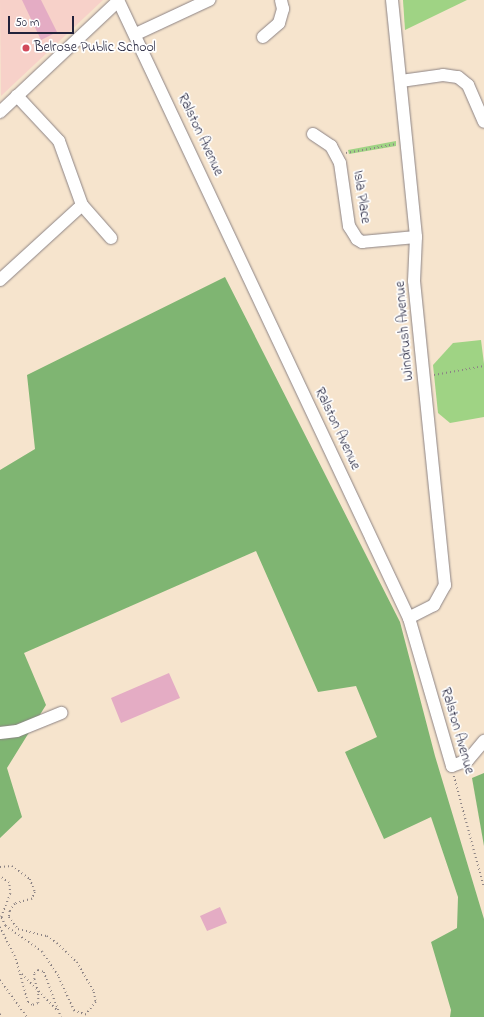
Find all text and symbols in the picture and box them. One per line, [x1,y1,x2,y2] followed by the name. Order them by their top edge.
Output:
[10,8,76,34] scale bar
[15,14,39,32] text: 50 m
[34,40,156,56] place label: Belrose Public School
[21,43,31,53] marker: Belrose Public School
[174,91,226,179] street label: Ralston Avenue
[349,169,373,225] street label: Isla Place
[392,280,418,382] street label: Windrush Avenue
[311,385,363,473] street label: Ralston Avenue
[437,686,477,776] street label: Ralston Avenue

